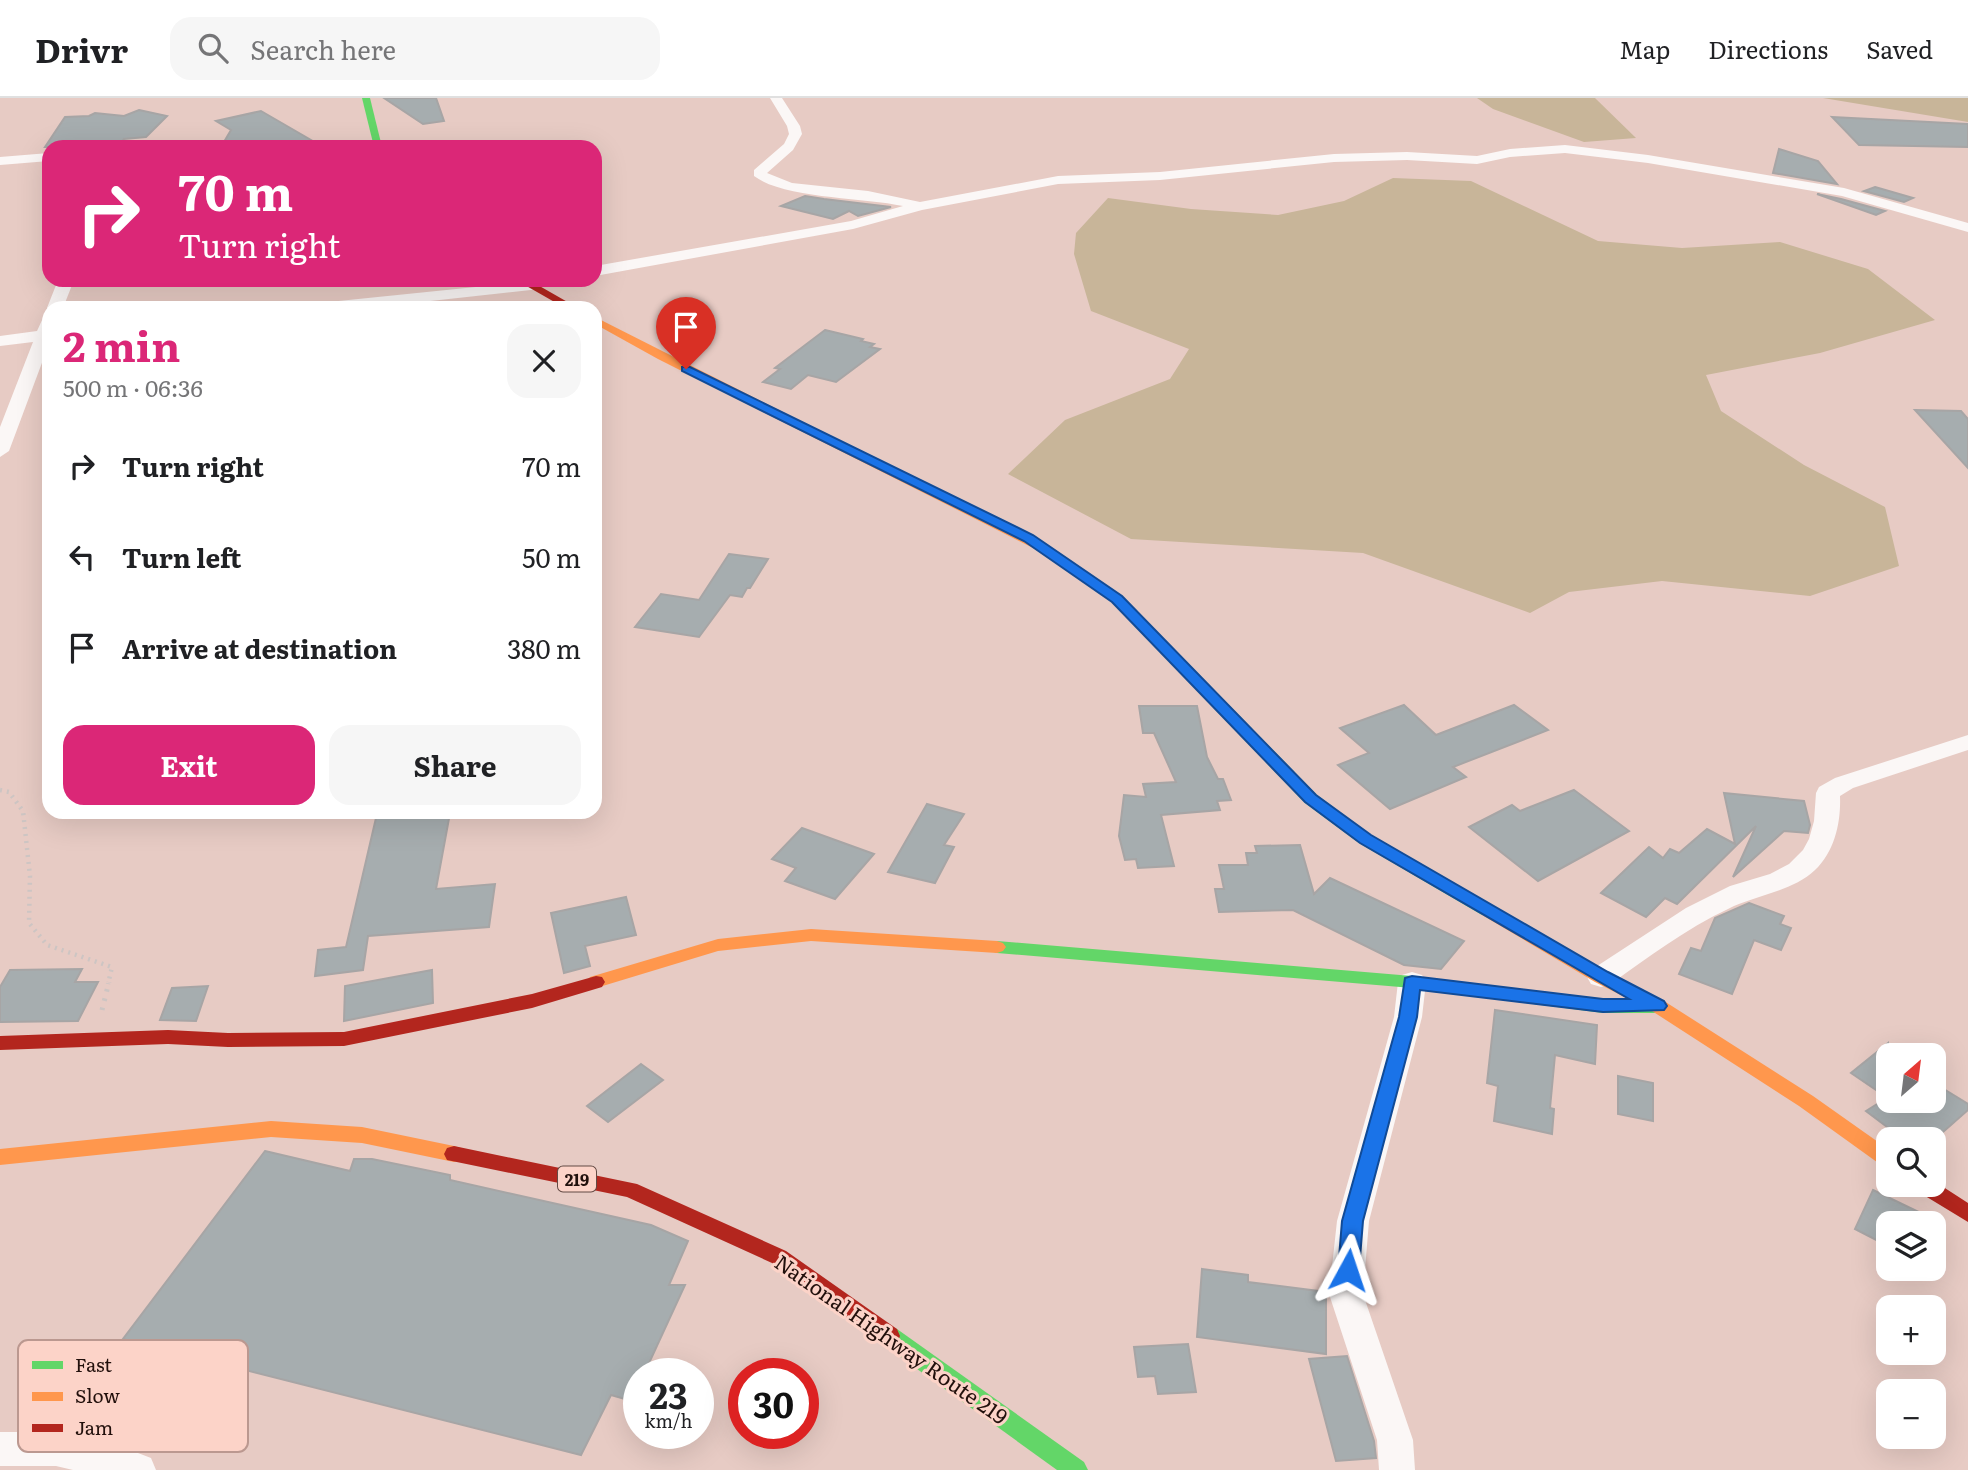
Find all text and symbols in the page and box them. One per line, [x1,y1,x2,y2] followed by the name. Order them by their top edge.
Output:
[170,17,660,80] search box
[35,24,128,73] text: Drivr
[194,29,232,67] icon: search
[250,29,396,68] text: Search here
[1619,31,1670,66] text: Map
[1708,31,1828,66] text: Directions
[1866,31,1933,66] text: Saved
[178,153,293,226] text: 70 m
[63,168,154,259] icon: right
[178,220,340,268] text: Turn right
[656,297,716,369] pin
[667,308,705,346] icon: arrive
[63,313,180,375] text: 2 min
[507,324,581,398] button: close
[63,370,203,404] text: 500 m · 06:36
[122,446,264,485] text: Turn right
[522,446,581,485] text: 70 m
[63,447,101,485] icon: right
[122,537,241,576] text: Turn left
[522,537,581,576] text: 50 m
[63,538,101,576] icon: left
[122,628,397,667] text: Arrive at destination
[507,628,581,667] text: 380 m
[63,629,101,667] icon: arrive
[63,725,315,805] button: Exit
[329,725,581,805] button: Share
[1876,1043,1946,1113] north arrow
[1876,1043,1946,1449] map controls
[1876,1127,1946,1197] button: search
[558,1166,596,1191] road number: 219
[1876,1211,1946,1281] button: layers
[1311,1233,1385,1307] position arrow
[769,1246,1015,1430] street label: National Highway Route 219
[1876,1295,1946,1365] button: +
[18,1340,248,1452] legend
[75,1350,112,1378] text: Fast
[728,1358,819,1449] speed limit sign: 30
[649,1368,688,1420] text: 23
[1876,1379,1946,1449] button: −
[75,1381,120,1409] text: Slow
[645,1407,692,1434] text: km/h
[75,1413,113,1441] text: Jam

